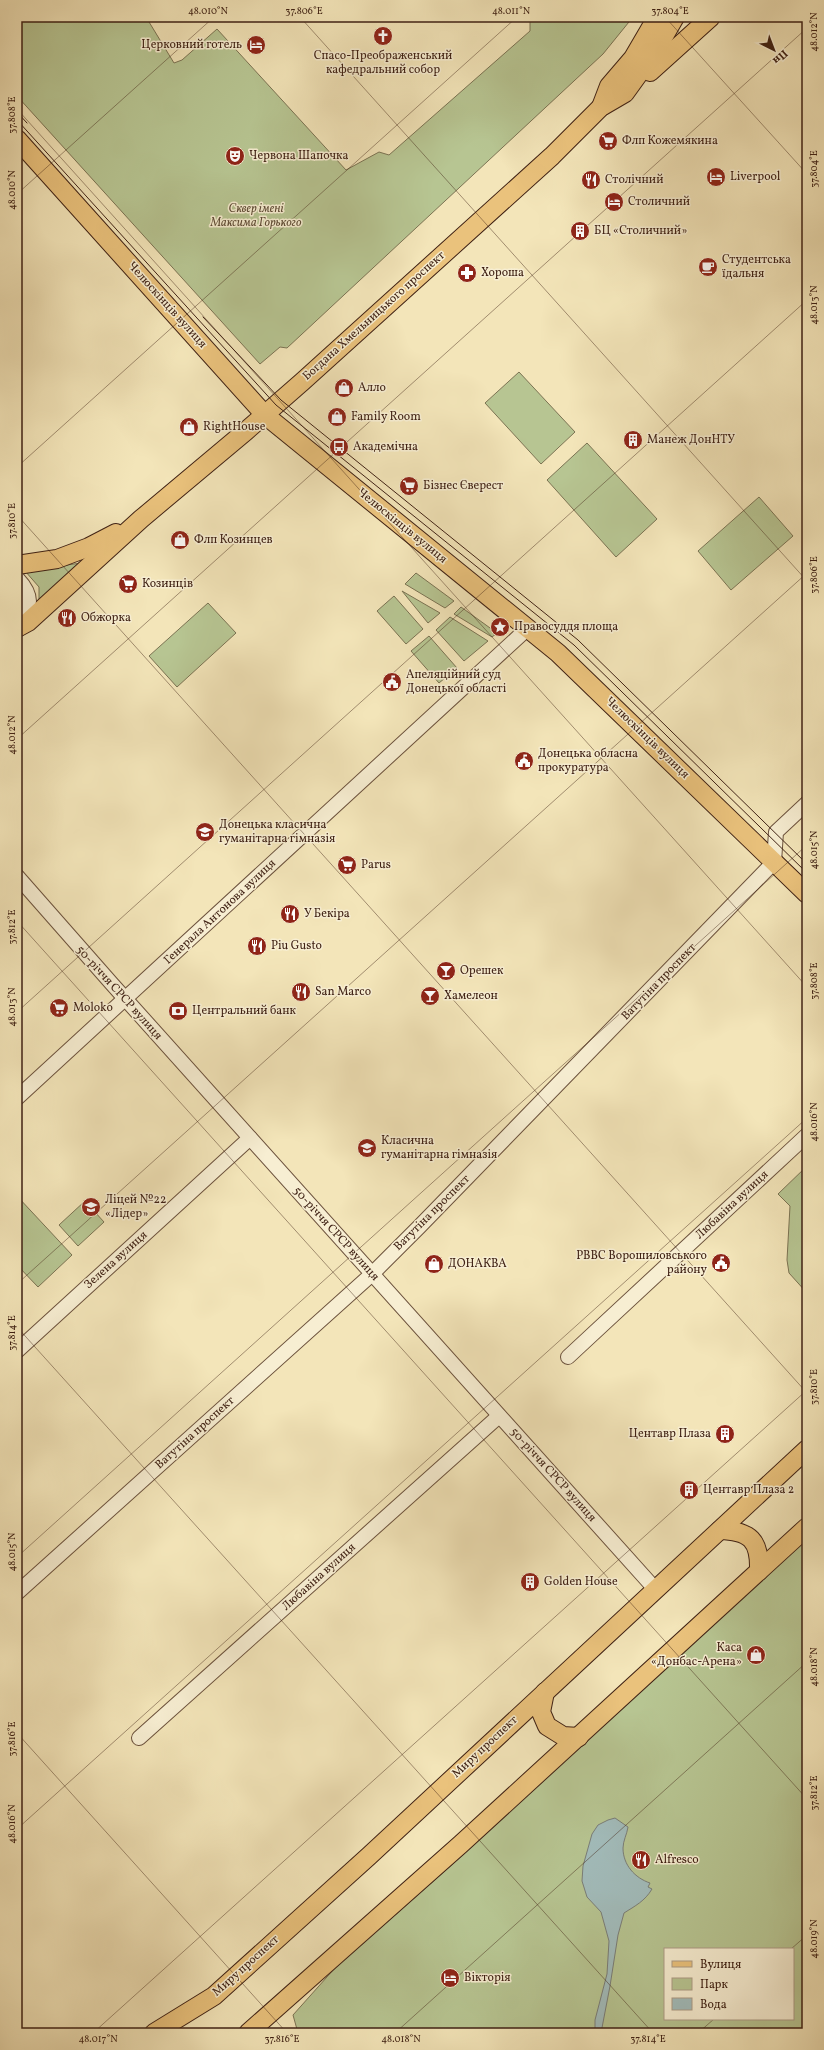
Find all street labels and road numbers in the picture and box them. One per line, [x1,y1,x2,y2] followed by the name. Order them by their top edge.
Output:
[299,248,449,384] street label: Богдана Хмельницького проспект
[124,258,210,352] street label: Челюскінців вулиця
[354,485,450,567] street label: Челюскінців вулиця
[601,694,693,782] street label: Челюскінців вулиця
[160,856,280,968] street label: Генерала Антонова вулиця
[618,940,700,1024] street label: Ватутіна проспект
[72,942,166,1044] street label: 50-річчя СРСР вулиця
[692,1167,772,1243] street label: Любавіна вулиця
[390,1171,474,1255] street label: Ватутіна проспект
[289,1183,383,1285] street label: 50-річчя СРСР вулиця
[81,1227,151,1293] street label: Зелена вулиця
[152,1393,238,1473] street label: Ватутіна проспект
[506,1424,600,1526] street label: 50-річчя СРСР вулиця
[279,1540,359,1614] street label: Любавіна вулиця
[449,1712,521,1782] street label: Миру проспект
[209,1932,283,2000] street label: Миру проспект

